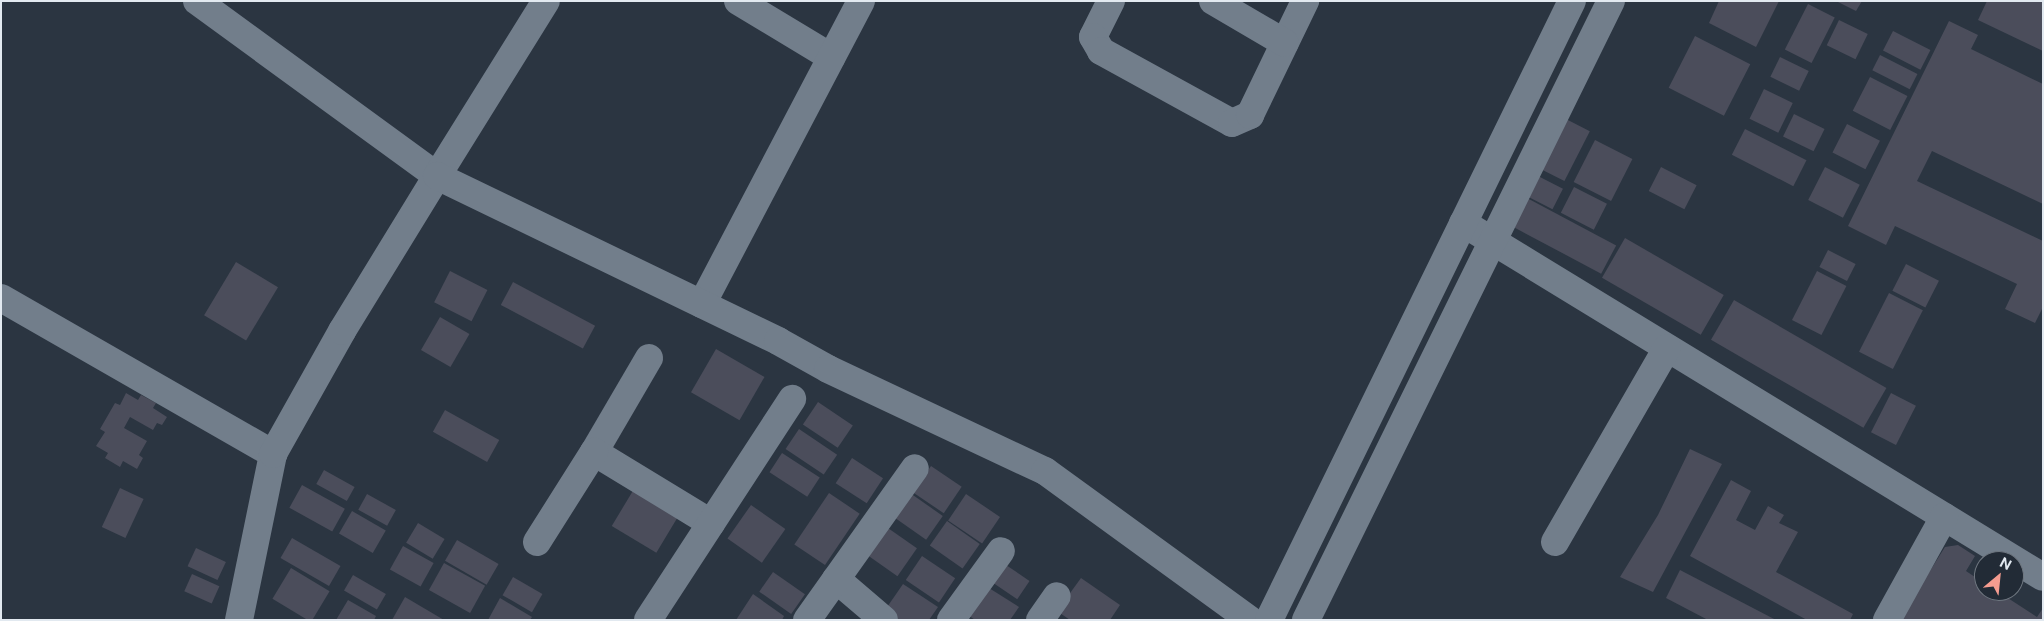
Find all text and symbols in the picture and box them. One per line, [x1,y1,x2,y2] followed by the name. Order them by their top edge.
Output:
[1974,551,2024,601] north arrow
[1997,554,2014,573] text: N

